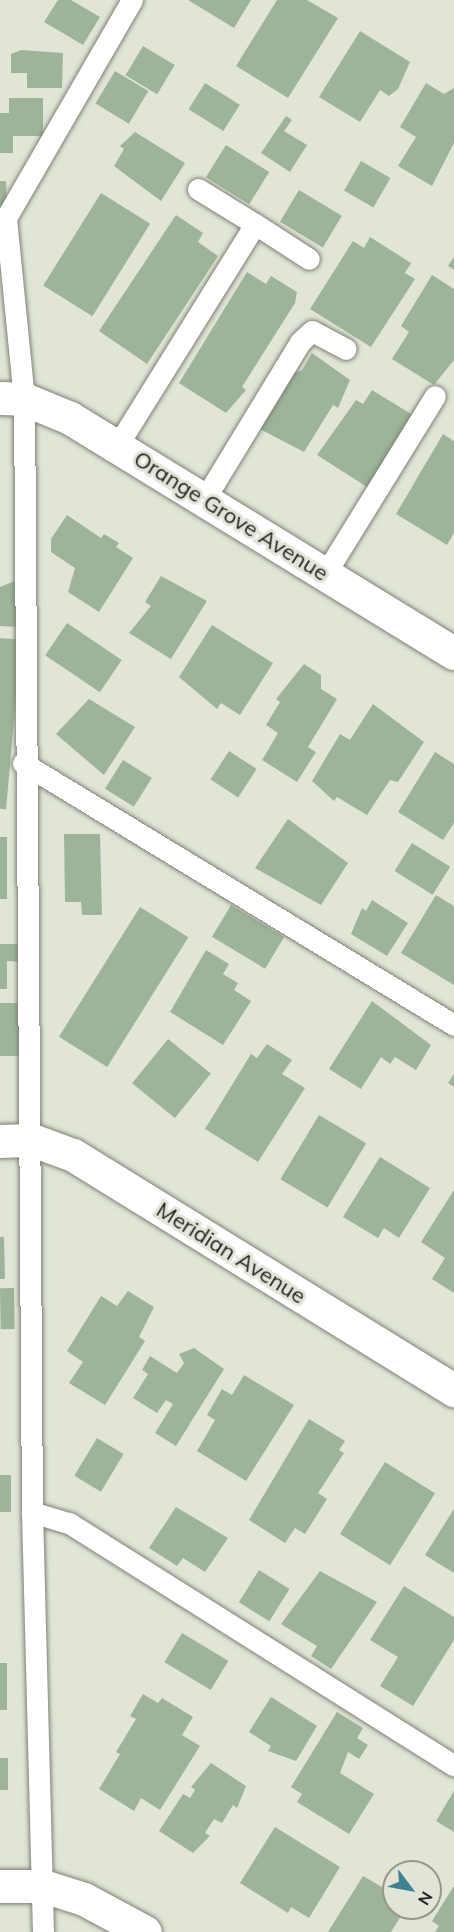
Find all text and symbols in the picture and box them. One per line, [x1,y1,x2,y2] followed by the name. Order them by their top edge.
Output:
[129,445,333,587] street label: Orange Grove Avenue
[152,1197,310,1309] street label: Meridian Avenue
[382,1860,442,1920] north arrow
[414,1888,437,1909] text: N

